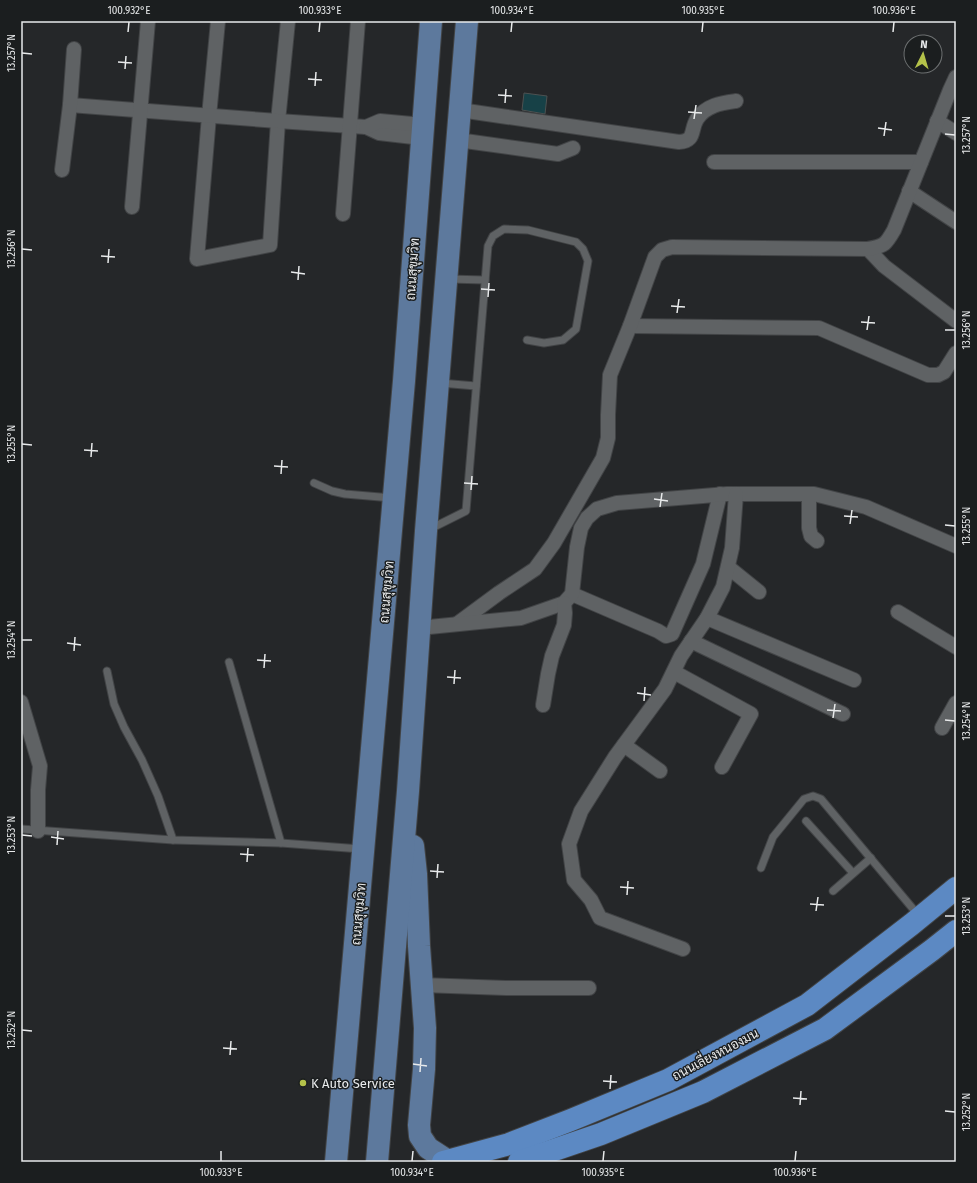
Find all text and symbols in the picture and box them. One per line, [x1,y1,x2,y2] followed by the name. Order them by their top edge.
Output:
[107,5,151,17] text: 100.932°E
[298,5,342,17] text: 100.933°E
[490,5,534,17] text: 100.934°E
[681,5,725,17] text: 100.935°E
[872,5,916,17] text: 100.936°E
[6,34,18,72] text: 13.257°N
[903,34,943,74] north arrow
[920,38,928,51] text: N
[961,116,973,154] text: 13.257°N
[6,230,18,268] text: 13.256°N
[402,237,424,301] street label: ถนนสุขุมวิท
[961,311,973,349] text: 13.256°N
[6,425,18,463] text: 13.255°N
[961,507,973,545] text: 13.255°N
[375,560,399,624] street label: ถนนสุขุมวิท
[6,620,18,660] text: 13.254°N
[961,701,973,741] text: 13.254°N
[6,816,18,854] text: 13.253°N
[347,882,371,946] street label: ถนนสุขุมวิท
[961,897,973,935] text: 13.253°N
[6,1011,18,1049] text: 13.252°N
[667,1021,761,1083] street label: ถนนเลี่ยงหนองมน
[311,1076,395,1091] place label: K Auto Service
[298,1078,308,1088] marker: K Auto Service
[961,1093,973,1131] text: 13.252°N
[199,1167,243,1179] text: 100.933°E
[390,1167,434,1179] text: 100.934°E
[581,1167,625,1179] text: 100.935°E
[773,1167,817,1179] text: 100.936°E

